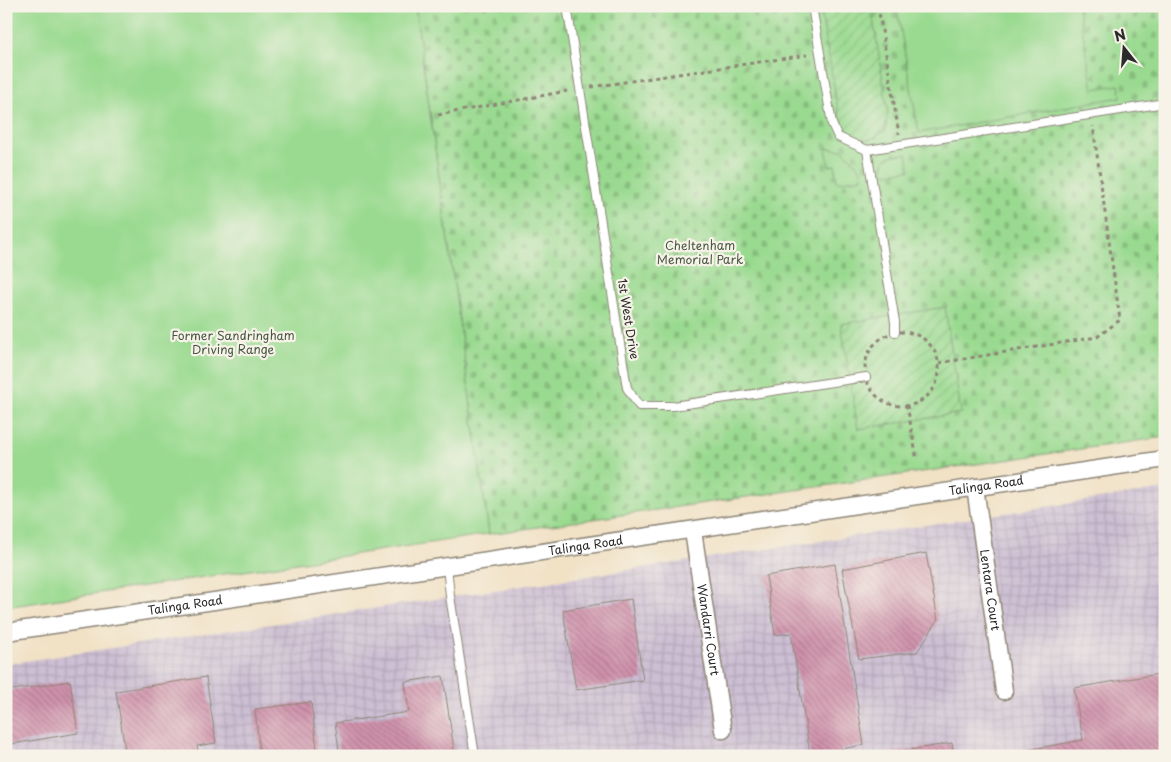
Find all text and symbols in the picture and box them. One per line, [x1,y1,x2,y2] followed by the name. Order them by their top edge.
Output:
[1098,22,1148,72] north arrow
[1112,23,1128,47] text: N
[657,236,743,268] park label: Cheltenham Memorial Park
[614,277,644,360] street label: 1st West Drive
[171,326,295,358] park label: Former Sandringham Driving Range
[948,470,1025,499] street label: Talinga Road
[547,530,624,559] street label: Talinga Road
[976,548,1005,632] street label: Lentara Court
[693,583,725,677] street label: Wandarri Court
[146,590,224,619] street label: Talinga Road

